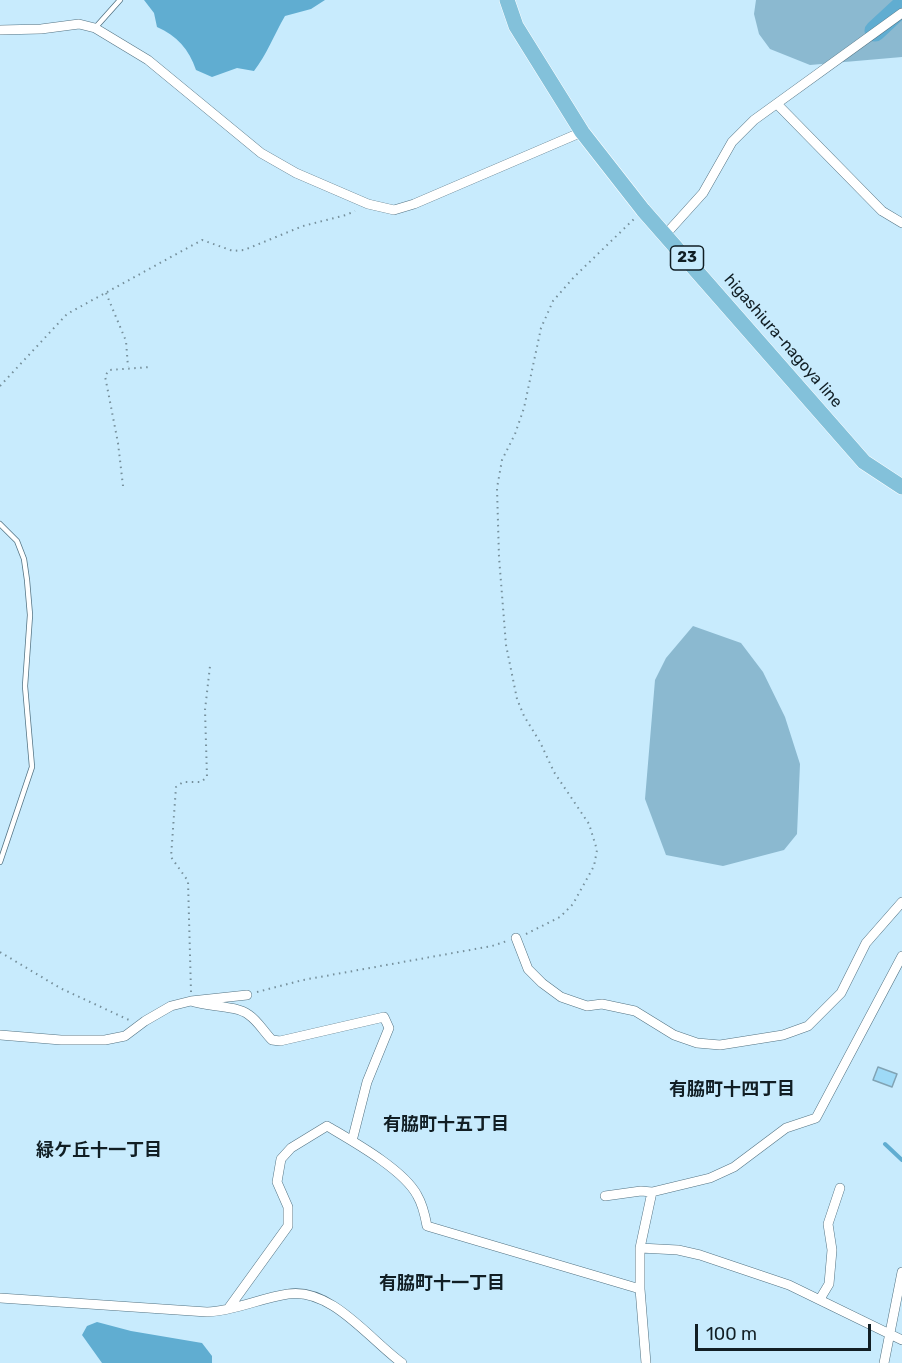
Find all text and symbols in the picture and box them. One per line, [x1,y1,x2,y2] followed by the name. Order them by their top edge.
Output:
[670,246,704,270] road number: 23
[720,270,846,412] street label: higashiura-nagoya line
[669,1079,795,1101] district label: 有脇町十四丁目
[383,1114,509,1136] district label: 有脇町十五丁目
[36,1140,162,1162] district label: 緑ケ丘十一丁目
[379,1273,505,1295] district label: 有脇町十一丁目
[698,1312,874,1350] scale bar
[706,1323,757,1345] text: 100 m

